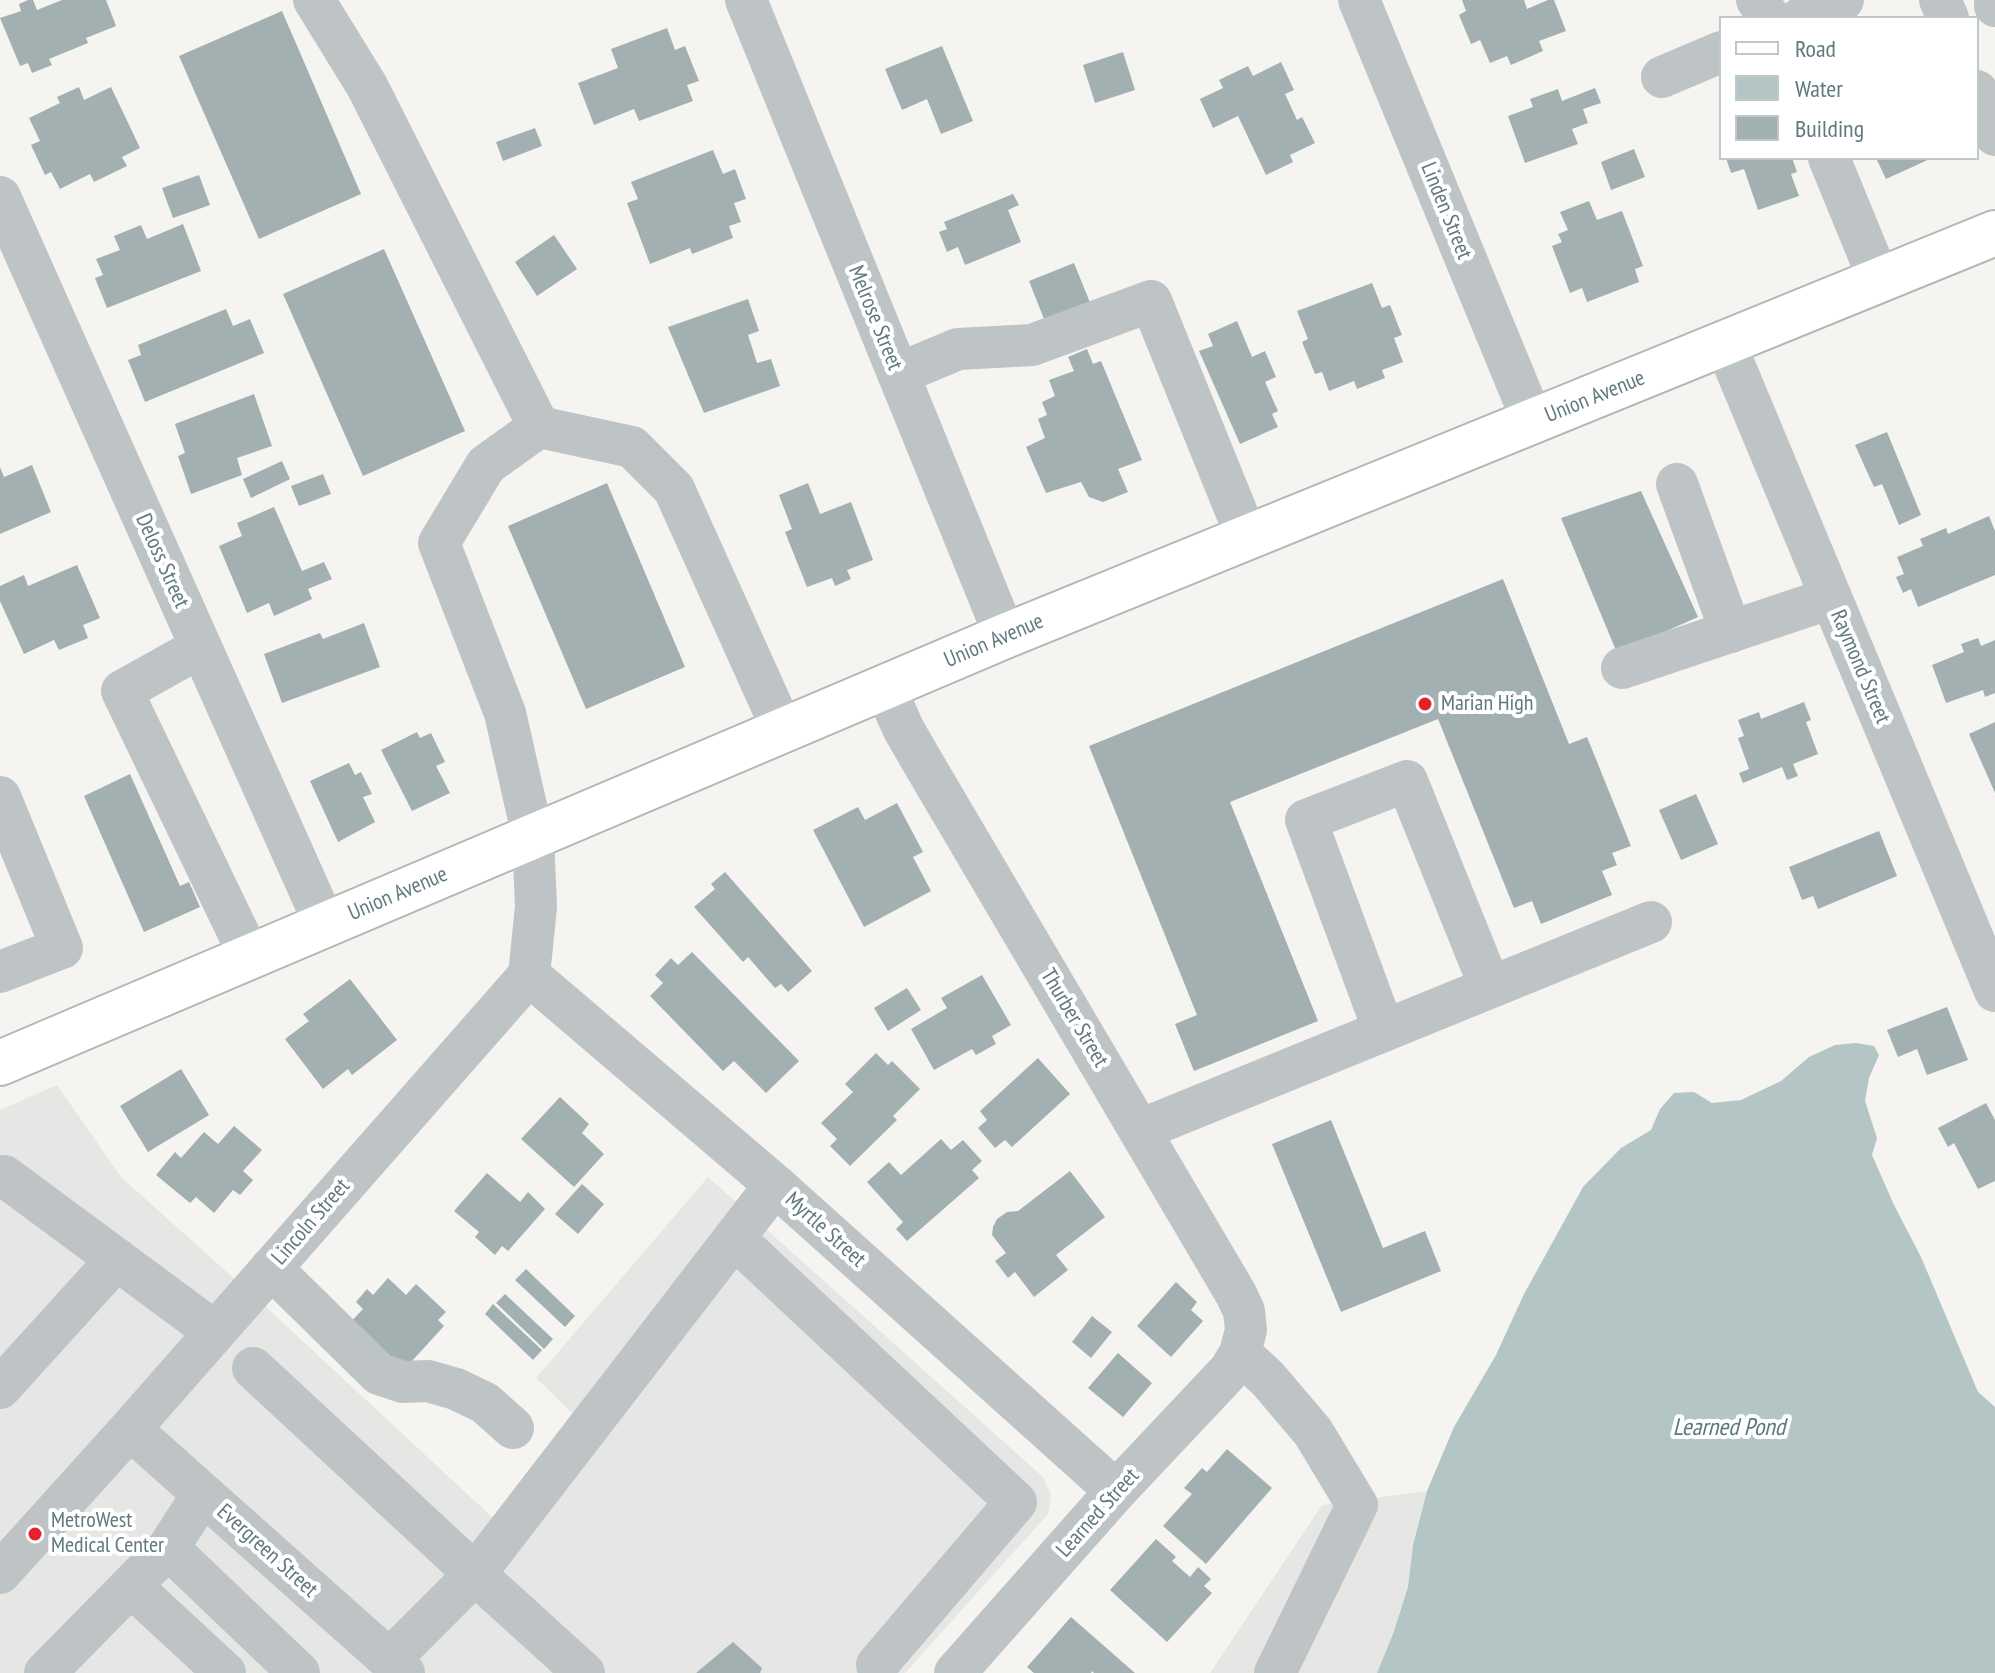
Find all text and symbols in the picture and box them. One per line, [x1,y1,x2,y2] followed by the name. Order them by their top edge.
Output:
[1719,16,1979,160] legend
[1795,33,1836,64] text: Road
[1795,73,1843,104] text: Water
[1795,113,1864,144] text: Building
[1415,159,1477,263] street label: Linden Street
[842,262,908,374] street label: Melrose Street
[1541,365,1649,429] street label: Union Avenue
[130,510,194,612] street label: Deloss Street
[1824,606,1896,728] street label: Raymond Street
[940,608,1048,674] street label: Union Avenue
[1441,691,1533,717] place label: Marian High
[1416,695,1434,713] marker: Marian High
[344,861,452,927] street label: Union Avenue
[1034,964,1114,1072] street label: Thurber Street
[266,1174,356,1270] street label: Lincoln Street
[779,1187,871,1273] street label: Myrtle Street
[1673,1414,1785,1442] water label: Learned Pond
[1051,1463,1145,1563] street label: Learned Street
[211,1499,323,1603] street label: Evergreen Street
[51,1508,164,1560] place label: MetroWest Medical Center
[26,1525,44,1543] marker: MetroWest Medical Center

